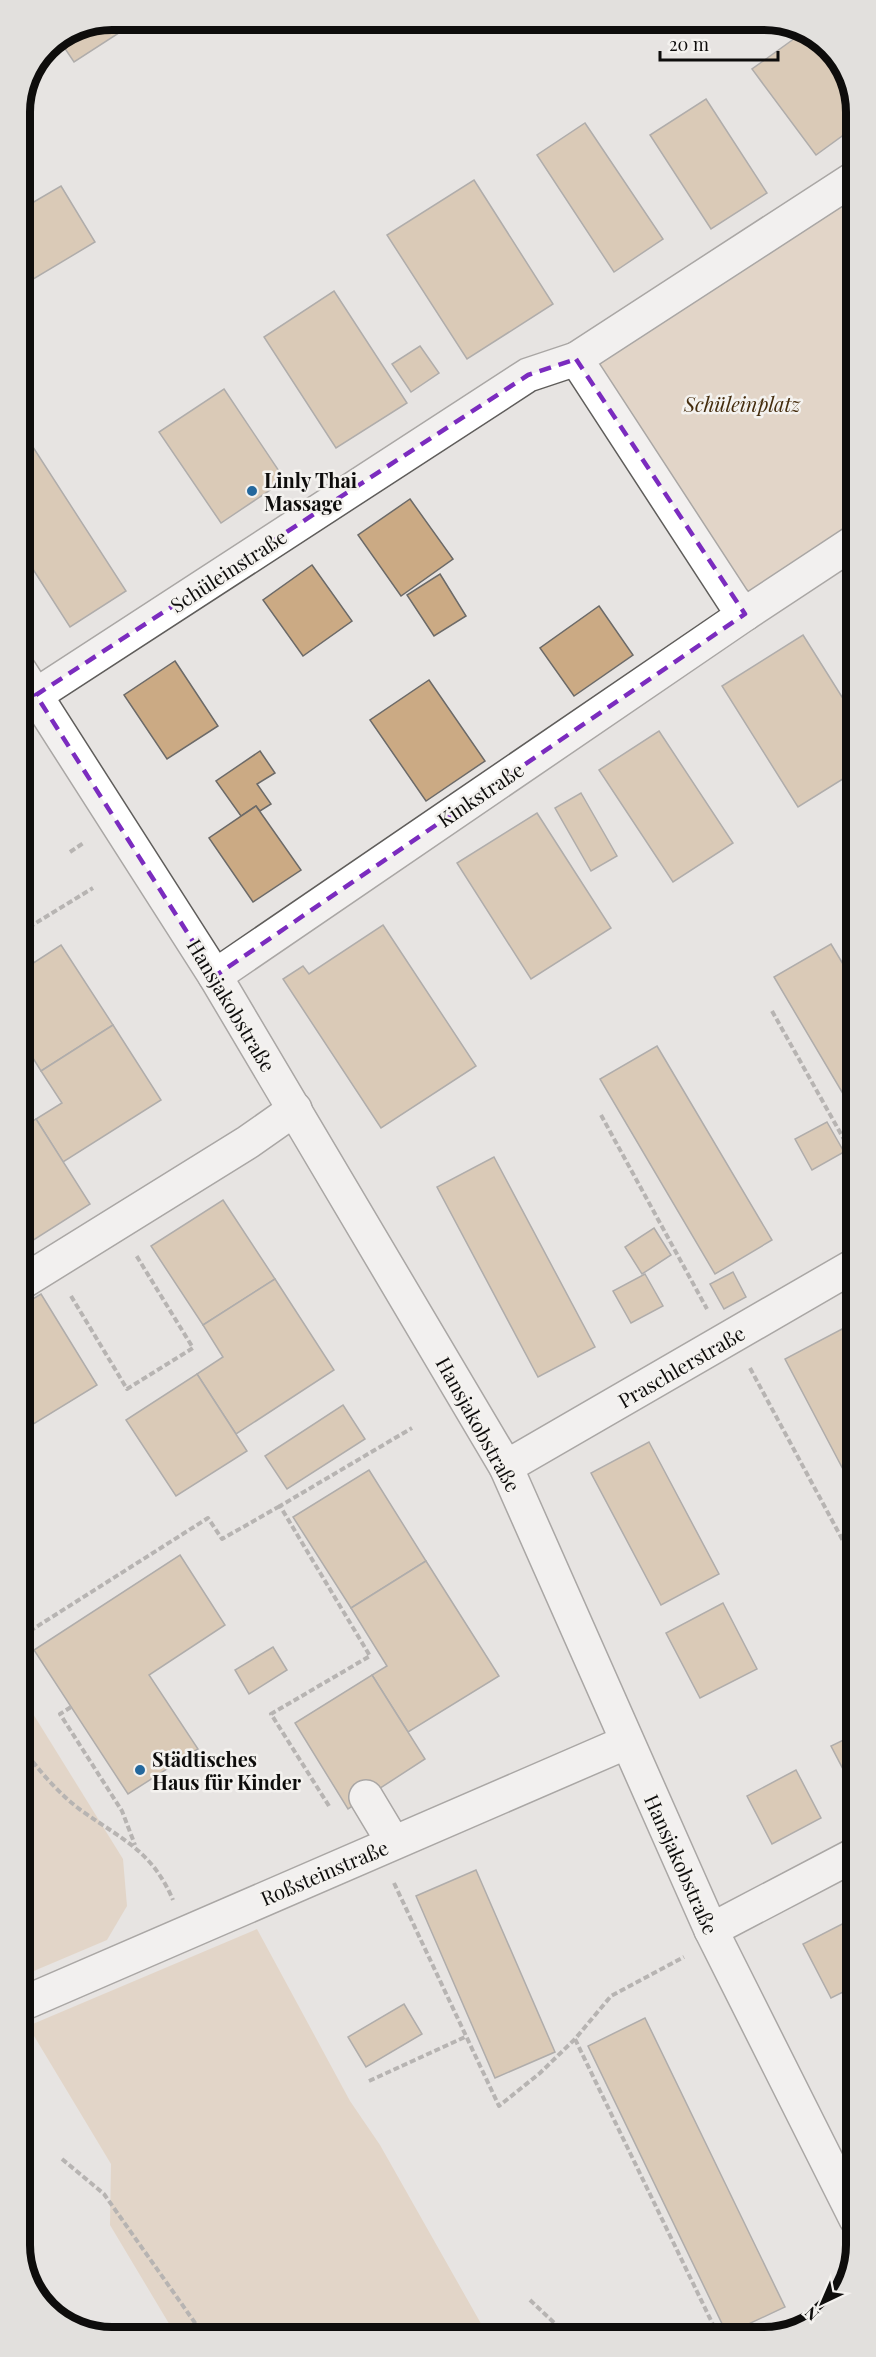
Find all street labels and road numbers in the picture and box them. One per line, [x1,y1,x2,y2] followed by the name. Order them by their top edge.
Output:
[164,522,292,618] street label: Schüleinstraße
[432,755,528,833] street label: Kinkstraße
[182,934,282,1076] street label: Hansjakobstraße
[613,1319,749,1413] street label: Praschlerstraße
[431,1352,527,1496] street label: Hansjakobstraße
[639,1790,725,1938] street label: Hansjakobstraße
[256,1833,392,1911] street label: Roßsteinstraße

